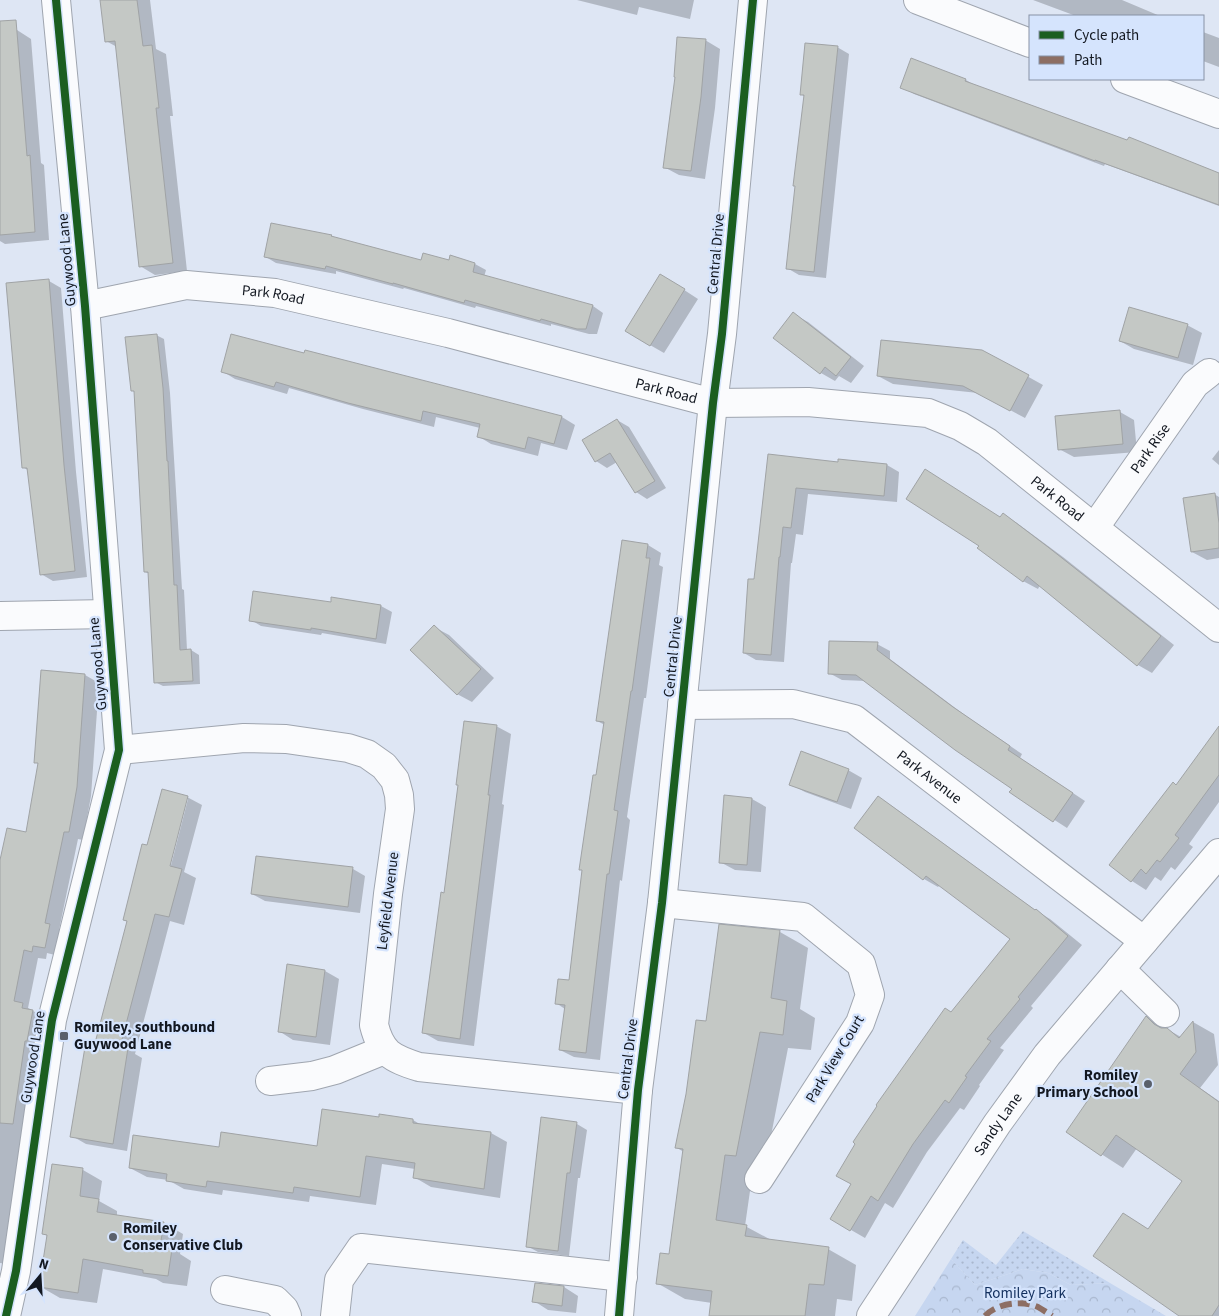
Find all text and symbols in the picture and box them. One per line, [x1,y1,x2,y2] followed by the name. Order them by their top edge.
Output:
[1029,15,1204,80] legend
[1074,25,1139,46] text: Cycle path
[1074,50,1102,71] text: Path
[52,213,82,307] street label: Guywood Lane
[702,213,730,295] street label: Central Drive
[241,280,307,310] street label: Park Road
[633,372,700,409] street label: Park Road
[1125,419,1175,478] street label: Park Rise
[1026,471,1089,527] street label: Park Road
[658,616,688,698] street label: Central Drive
[83,617,113,711] street label: Guywood Lane
[892,745,967,809] street label: Park Avenue
[372,851,404,951] street label: Leyfield Avenue
[15,1009,51,1105] street label: Guywood Lane
[801,1011,869,1107] street label: Park View Court
[74,1017,215,1055] place label: Romiley, southbound Guywood Lane
[613,1018,643,1100] street label: Central Drive
[58,1030,70,1042] marker: Romiley, southbound Guywood Lane
[1036,1065,1139,1103] place label: Romiley Primary School
[1142,1078,1154,1090] marker: Romiley Primary School
[968,1088,1027,1160] street label: Sandy Lane
[123,1218,243,1256] place label: Romiley Conservative Club
[107,1231,119,1243] marker: Romiley Conservative Club
[15,1251,65,1301] north arrow
[36,1254,51,1276] text: N
[984,1283,1067,1304] park label: Romiley Park

